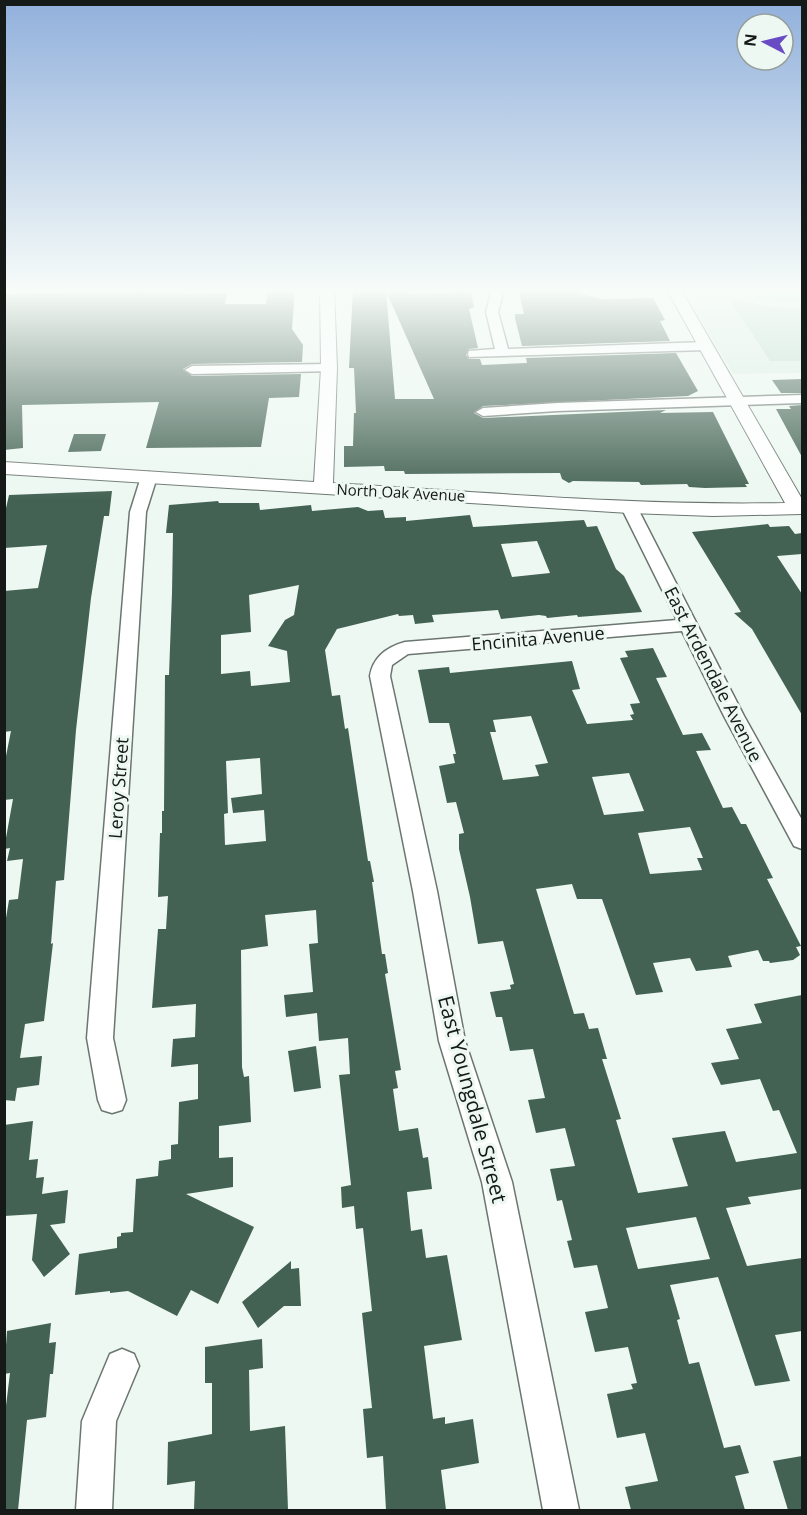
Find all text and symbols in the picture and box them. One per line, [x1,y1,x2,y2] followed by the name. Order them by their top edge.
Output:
[735,12,795,72] north arrow
[738,32,762,48] text: N
[336,479,466,505] street label: North Oak Avenue
[659,582,769,766] street label: East Ardendale Avenue
[470,620,606,656] street label: Encinita Avenue
[102,736,134,840] street label: Leroy Street
[432,992,514,1206] street label: East Youngdale Street

